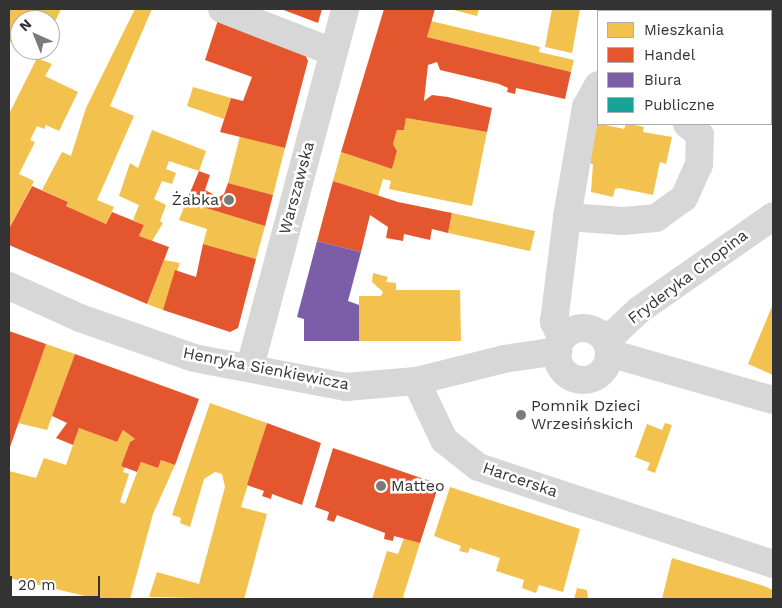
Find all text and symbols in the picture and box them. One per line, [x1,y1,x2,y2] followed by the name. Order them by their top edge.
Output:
[10,10,60,60] north arrow
[597,10,772,125] legend
[16,16,35,34] text: N
[644,21,724,39] text: Mieszkania
[644,46,695,64] text: Handel
[644,71,681,89] text: Biura
[644,96,715,114] text: Publiczne
[275,139,319,237] street label: Warszawska
[172,190,219,210] place label: Żabka
[223,194,235,206] marker: Żabka
[624,226,752,328] street label: Fryderyka Chopina
[181,343,351,395] street label: Henryka Sienkiewicza
[531,396,641,434] place label: Pomnik Dzieci Wrzesińskich
[515,409,527,421] marker: Pomnik Dzieci Wrzesińskich
[480,458,560,502] street label: Harcerska
[391,476,445,496] place label: Matteo
[375,480,387,492] marker: Matteo
[12,566,102,598] scale bar
[18,576,56,594] text: 20 m

